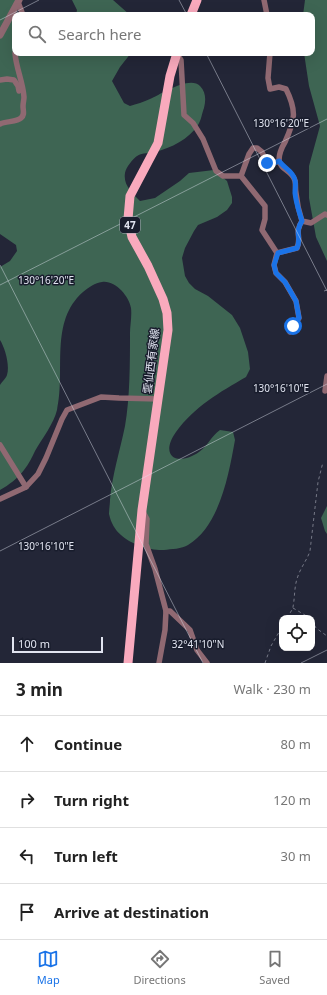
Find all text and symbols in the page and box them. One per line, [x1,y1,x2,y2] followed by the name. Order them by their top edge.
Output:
[12,12,315,56] search box
[26,23,48,45] icon: search
[58,24,141,44] text: Search here
[253,116,309,130] text: 130°16'20"E
[258,154,276,172] route end
[120,217,140,233] road number: 47
[18,273,74,287] text: 130°16'20"E
[284,317,302,335] route start
[139,327,162,395] street label: 雲仙西有家線
[253,381,309,395] text: 130°16'10"E
[18,539,74,553] text: 130°16'10"E
[279,615,315,651] map controls
[279,615,315,651] button: locate
[12,635,103,654] scale bar
[18,636,50,651] text: 100 m
[172,637,224,651] text: 32°41'10"N
[16,678,63,701] text: 3 min
[233,680,311,698] text: Walk · 230 m
[16,733,38,755] icon: ahead
[54,734,122,754] text: Continue
[281,735,311,753] text: 80 m
[16,789,38,811] icon: right
[54,790,129,810] text: Turn right
[273,791,311,809] text: 120 m
[16,845,38,867] icon: left
[54,846,118,866] text: Turn left
[281,847,311,865] text: 30 m
[16,901,38,923] icon: arrive
[54,902,209,922] text: Arrive at destination
[37,948,60,987] tab: Map
[133,948,186,987] tab: Directions
[259,948,290,987] tab: Saved

